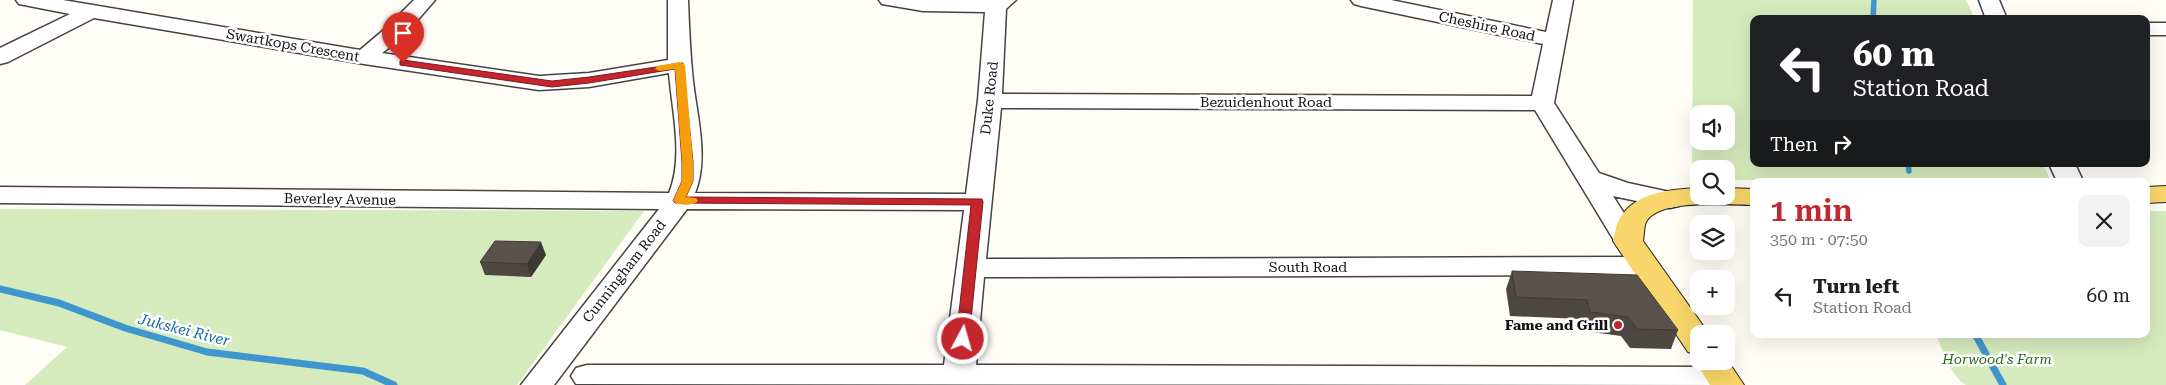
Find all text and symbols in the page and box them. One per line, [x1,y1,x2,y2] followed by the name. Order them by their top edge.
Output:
[1437,8,1537,44] street label: Cheshire Road
[382,12,424,63] pin
[389,19,417,47] icon: arrive
[225,25,361,65] street label: Swartkops Crescent
[1853,34,1935,75] text: 60 m
[1770,35,1835,100] icon: left
[977,61,1001,135] street label: Duke Road
[1853,76,1989,101] text: Station Road
[1200,94,1332,110] street label: Bezuidenhout Road
[1690,105,1735,370] map controls
[1690,105,1735,150] button: sound
[1828,130,1856,158] icon: right
[1770,133,1818,156] text: Then
[1690,160,1735,205] button: search
[284,190,397,208] street label: Beverley Avenue
[1770,193,1853,228] text: 1 min
[2078,195,2130,247] button: close
[1690,215,1735,260] button: layers
[579,217,669,325] street label: Cunningham Road
[1770,230,1868,249] text: 350 m · 07:50
[1269,259,1347,275] street label: South Road
[1690,270,1735,315] button: +
[1813,275,1899,298] text: Turn left
[1770,282,1798,310] icon: left
[2087,284,2130,307] text: 60 m
[1813,298,1912,317] text: Station Road
[136,310,232,350] water label: Jukskei River
[936,312,988,364] position arrow
[1505,317,1608,333] place label: Fame and Grill
[1612,319,1624,331] marker: Fame and Grill
[1690,325,1735,370] button: −
[1941,351,2052,367] park label: Horwood's Farm

